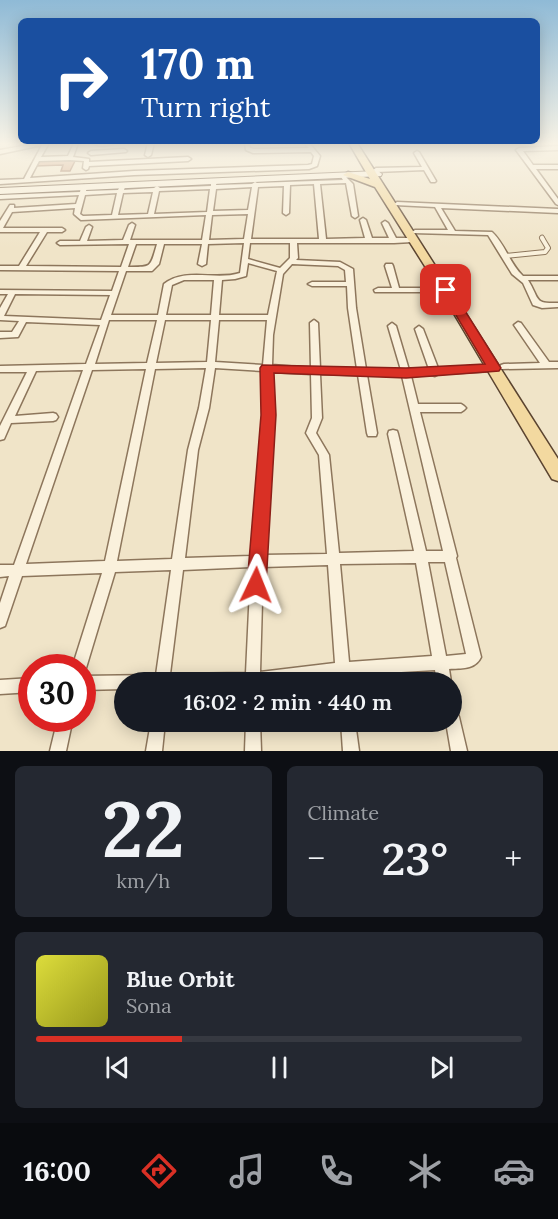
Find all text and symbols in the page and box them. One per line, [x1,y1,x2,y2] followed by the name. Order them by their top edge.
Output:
[141,37,254,91] text: 170 m
[42,42,120,120] icon: right
[141,90,270,124] text: Turn right
[420,264,471,315] pin
[429,273,462,306] icon: arrive
[224,553,288,617] position arrow
[18,654,96,732] speed limit sign: 30
[184,688,392,716] text: 16:02 · 2 min · 440 m
[102,779,185,878] text: 22
[308,800,379,825] text: Climate
[381,830,448,887] text: 23°
[308,837,325,879] text: −
[504,837,522,879] text: +
[116,868,170,893] text: km/h
[126,965,234,993] text: Blue Orbit
[126,993,172,1018] text: Sona
[101,1051,134,1084] icon: previous
[263,1051,296,1084] icon: pause
[425,1051,458,1084] icon: next
[138,1150,180,1192] icon: directions
[226,1150,268,1192] icon: music
[315,1150,357,1192] icon: phone
[404,1150,446,1192] icon: climate
[493,1150,535,1192] icon: car
[23,1154,91,1188] text: 16:00

